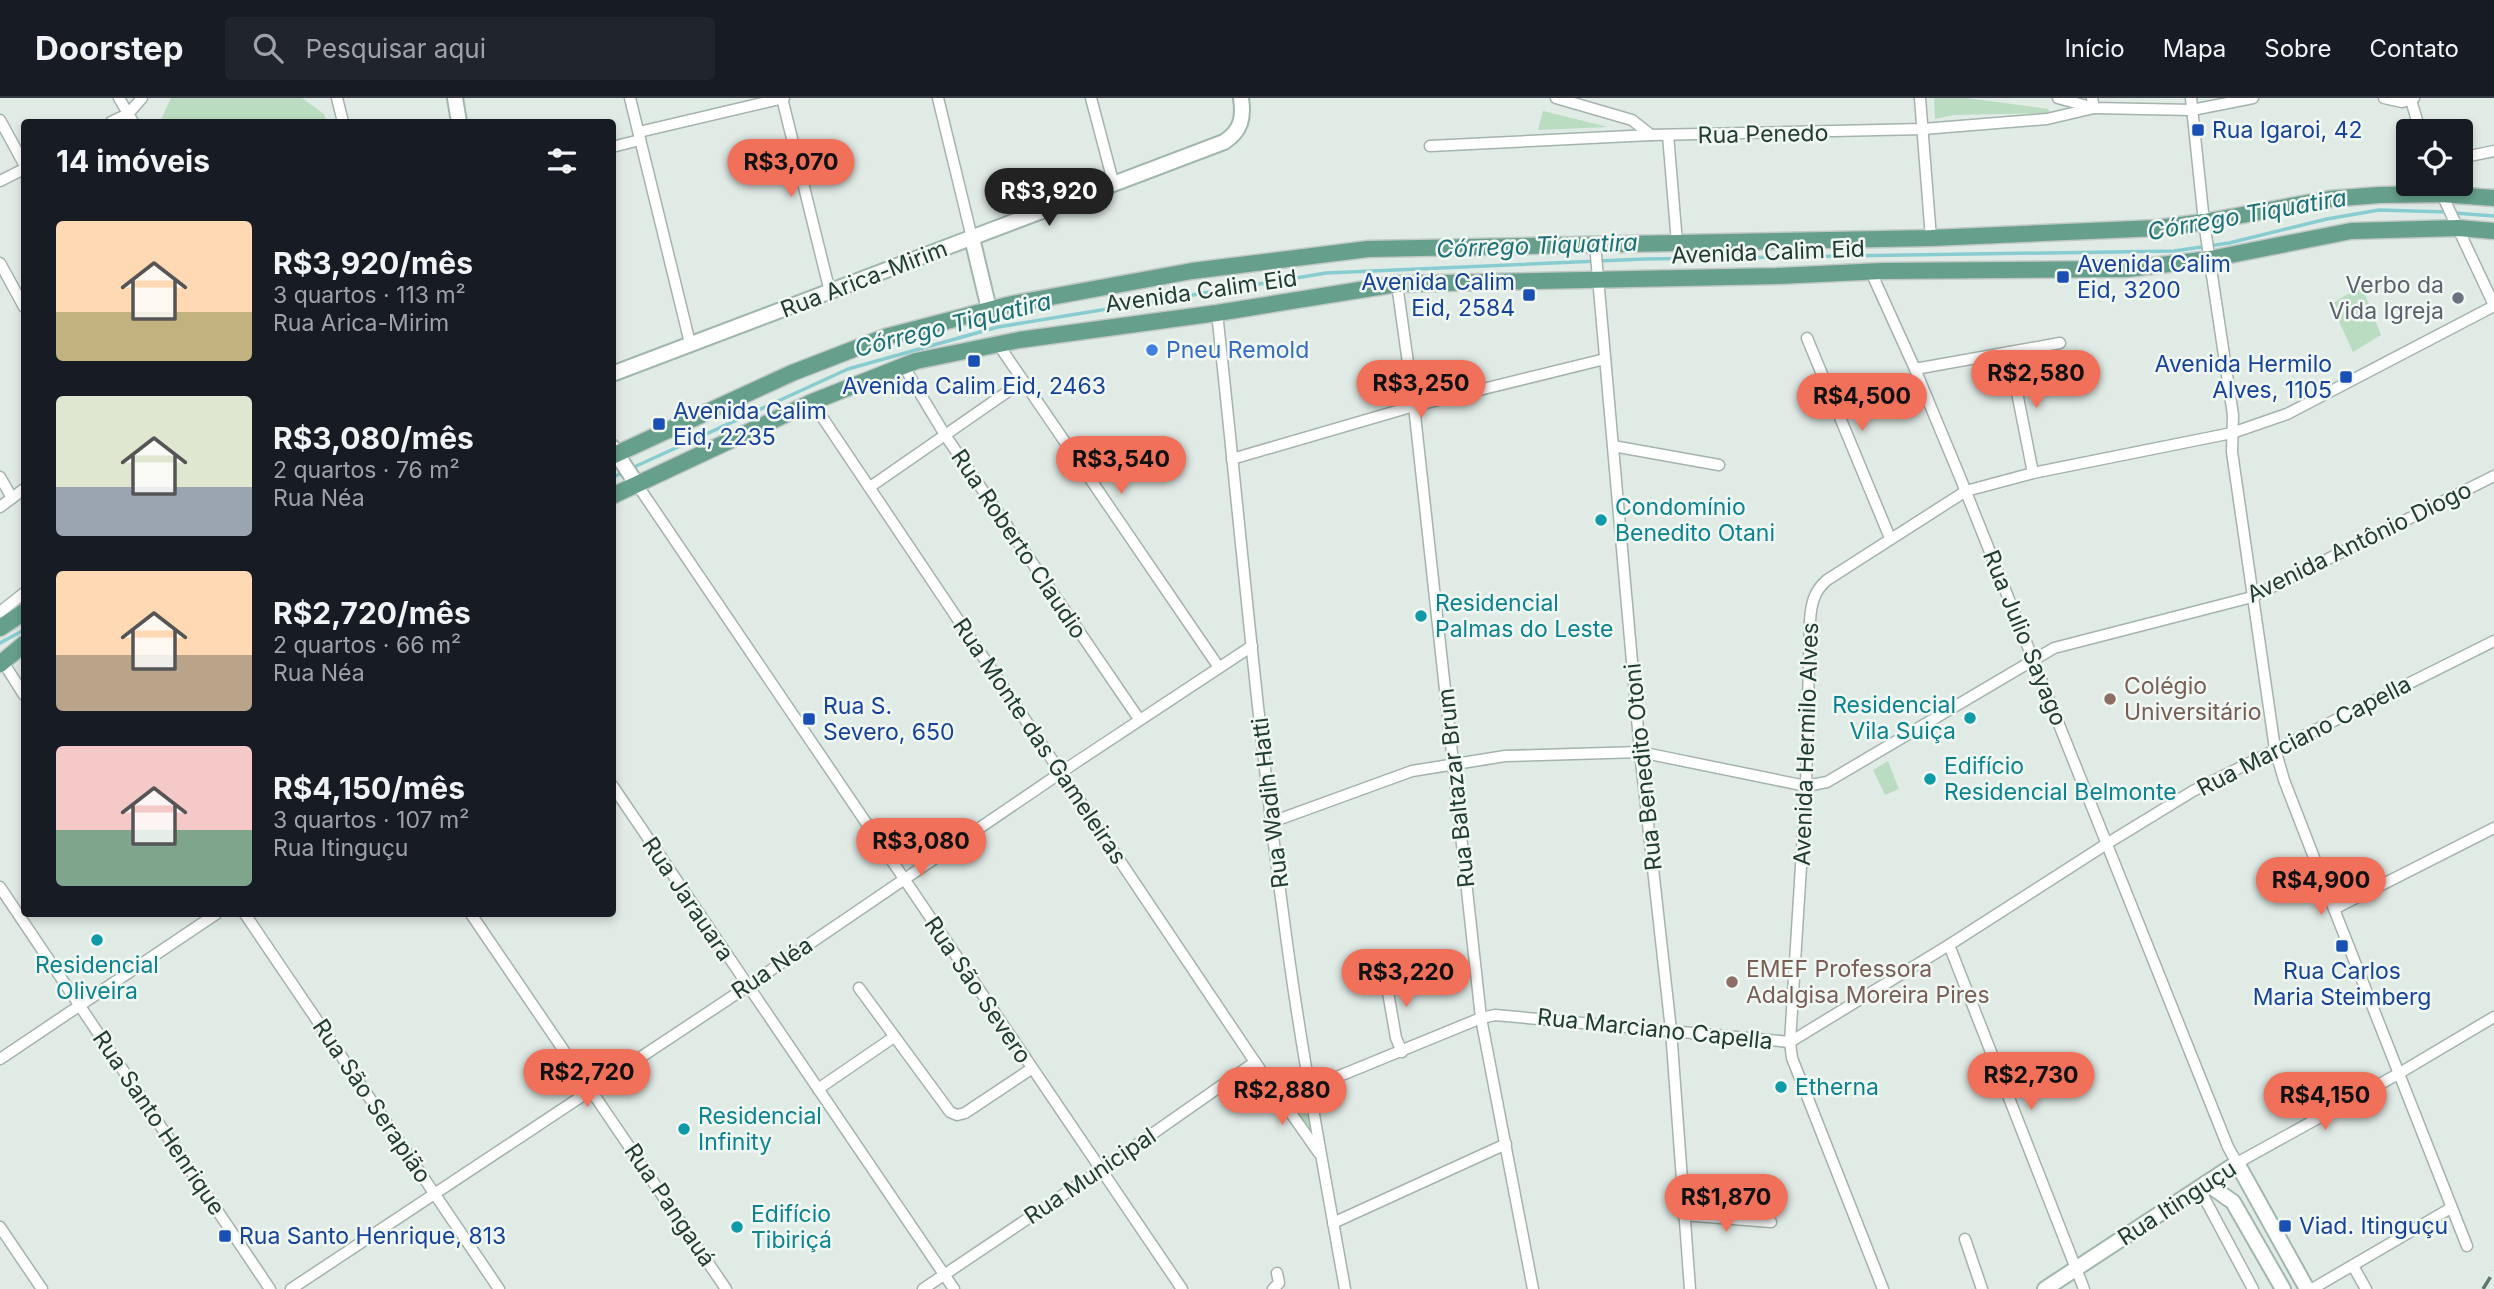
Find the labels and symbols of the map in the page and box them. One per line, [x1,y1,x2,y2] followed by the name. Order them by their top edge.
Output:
[2212,116,2363,144] place label: Rua Igaroi, 42
[1697,119,1829,149] street label: Rua Penedo
[2190,122,2206,138] marker: Rua Igaroi, 42
[726,140,856,199] pin: R$3,070
[984,169,1114,228] pin: R$3,920
[2145,183,2349,246] water label: Córrego Tiquatira
[1436,227,1638,264] water label: Córrego Tiquatira
[777,234,951,324] street label: Rua Arica-Mirim
[1671,235,1865,269] street label: Avenida Calim Eid
[2077,250,2231,304] place label: Avenida Calim Eid, 3200
[1103,264,1299,318] street label: Avenida Calim Eid
[1361,268,1515,322] place label: Avenida Calim Eid, 2584
[2055,269,2071,285] marker: Avenida Calim Eid, 3200
[2329,271,2444,325] place label: Verbo da Vida Igreja
[851,286,1054,363] water label: Córrego Tiquatira
[1521,287,1537,303] marker: Avenida Calim Eid, 2584
[2450,290,2466,306] marker: Verbo da Vida Igreja
[1166,336,1309,364] place label: Pneu Remold
[1144,342,1160,358] marker: Pneu Remold
[1971,350,2101,410] pin: R$2,580
[2155,350,2332,404] place label: Avenida Hermilo Alves, 1105
[966,353,982,369] marker: Avenida Calim Eid, 2463
[1356,360,1486,420] pin: R$3,250
[2338,369,2354,385] marker: Avenida Hermilo Alves, 1105
[842,372,1106,400] place label: Avenida Calim Eid, 2463
[1797,374,1927,433] pin: R$4,500
[673,397,827,451] place label: Avenida Calim Eid, 2235
[651,416,667,432] marker: Avenida Calim Eid, 2235
[1056,436,1186,496] pin: R$3,540
[945,444,1093,644] street label: Rua Roberto Claudio
[2242,475,2476,609] street label: Avenida Antônio Diogo
[1615,493,1775,547] place label: Condomínio Benedito Otani
[1593,512,1609,528] marker: Condomínio Benedito Otani
[1977,546,2073,730] street label: Rua Julio Sayago
[1435,589,1613,643] place label: Residencial Palmas do Leste
[1413,608,1429,624] marker: Residencial Palmas do Leste
[947,613,1133,869] street label: Rua Monte das Gameleiras
[1788,622,1824,866] street label: Avenida Hermilo Alves
[1618,662,1668,872] street label: Rua Benedito Otoni
[2192,670,2416,802] street label: Rua Marciano Capella
[2124,672,2261,726] place label: Colégio Universitário
[1432,687,1480,889] street label: Rua Baltazar Brum
[1832,691,1956,745] place label: Residencial Vila Suiça
[2102,691,2118,707] marker: Colégio Universitário
[823,692,955,746] place label: Rua S. Severo, 650
[1962,710,1978,726] marker: Residencial Vila Suiça
[801,711,817,727] marker: Rua S. Severo, 650
[1246,716,1294,890] street label: Rua Wadih Hatti
[1944,752,2177,806] place label: Edifício Residencial Belmonte
[1922,771,1938,787] marker: Edifício Residencial Belmonte
[856,818,986,878] pin: R$3,080
[636,832,740,966] street label: Rua Jarauara
[2256,858,2386,917] pin: R$4,900
[918,911,1038,1069] street label: Rua São Severo
[726,931,818,1005] street label: Rua Néa
[89,932,105,948] marker: Residencial Oliveira
[2334,938,2350,954] marker: Rua Carlos Maria Steimberg
[1341,950,1471,1009] pin: R$3,220
[35,951,159,1005] place label: Residencial Oliveira
[1746,955,1990,1009] place label: EMEF Professora Adalgisa Moreira Pires
[2253,957,2431,1011] place label: Rua Carlos Maria Steimberg
[1724,974,1740,990] marker: EMEF Professora Adalgisa Moreira Pires
[1536,1003,1774,1055] street label: Rua Marciano Capella
[307,1014,437,1188] street label: Rua São Serapião
[87,1025,231,1221] street label: Rua Santo Henrique
[522,1049,652,1109] pin: R$2,720
[1966,1052,2096,1112] pin: R$2,730
[1217,1068,1347,1127] pin: R$2,880
[2260,1072,2390,1132] pin: R$4,150
[1795,1073,1879,1101] place label: Etherna
[1773,1079,1789,1095] marker: Etherna
[698,1102,822,1156] place label: Residencial Infinity
[676,1121,692,1137] marker: Residencial Infinity
[1019,1122,1161,1230] street label: Rua Municipal
[619,1138,721,1272] street label: Rua Pangauá
[2113,1154,2241,1252] street label: Rua Itinguçu
[1661,1174,1791,1234] pin: R$1,870
[751,1200,832,1254] place label: Edifício Tibiriçá
[2299,1212,2448,1240] place label: Viad. Itinguçu
[2277,1218,2293,1234] marker: Viad. Itinguçu
[729,1219,745,1235] marker: Edifício Tibiriçá
[239,1222,506,1250] place label: Rua Santo Henrique, 813
[217,1228,233,1244] marker: Rua Santo Henrique, 813

